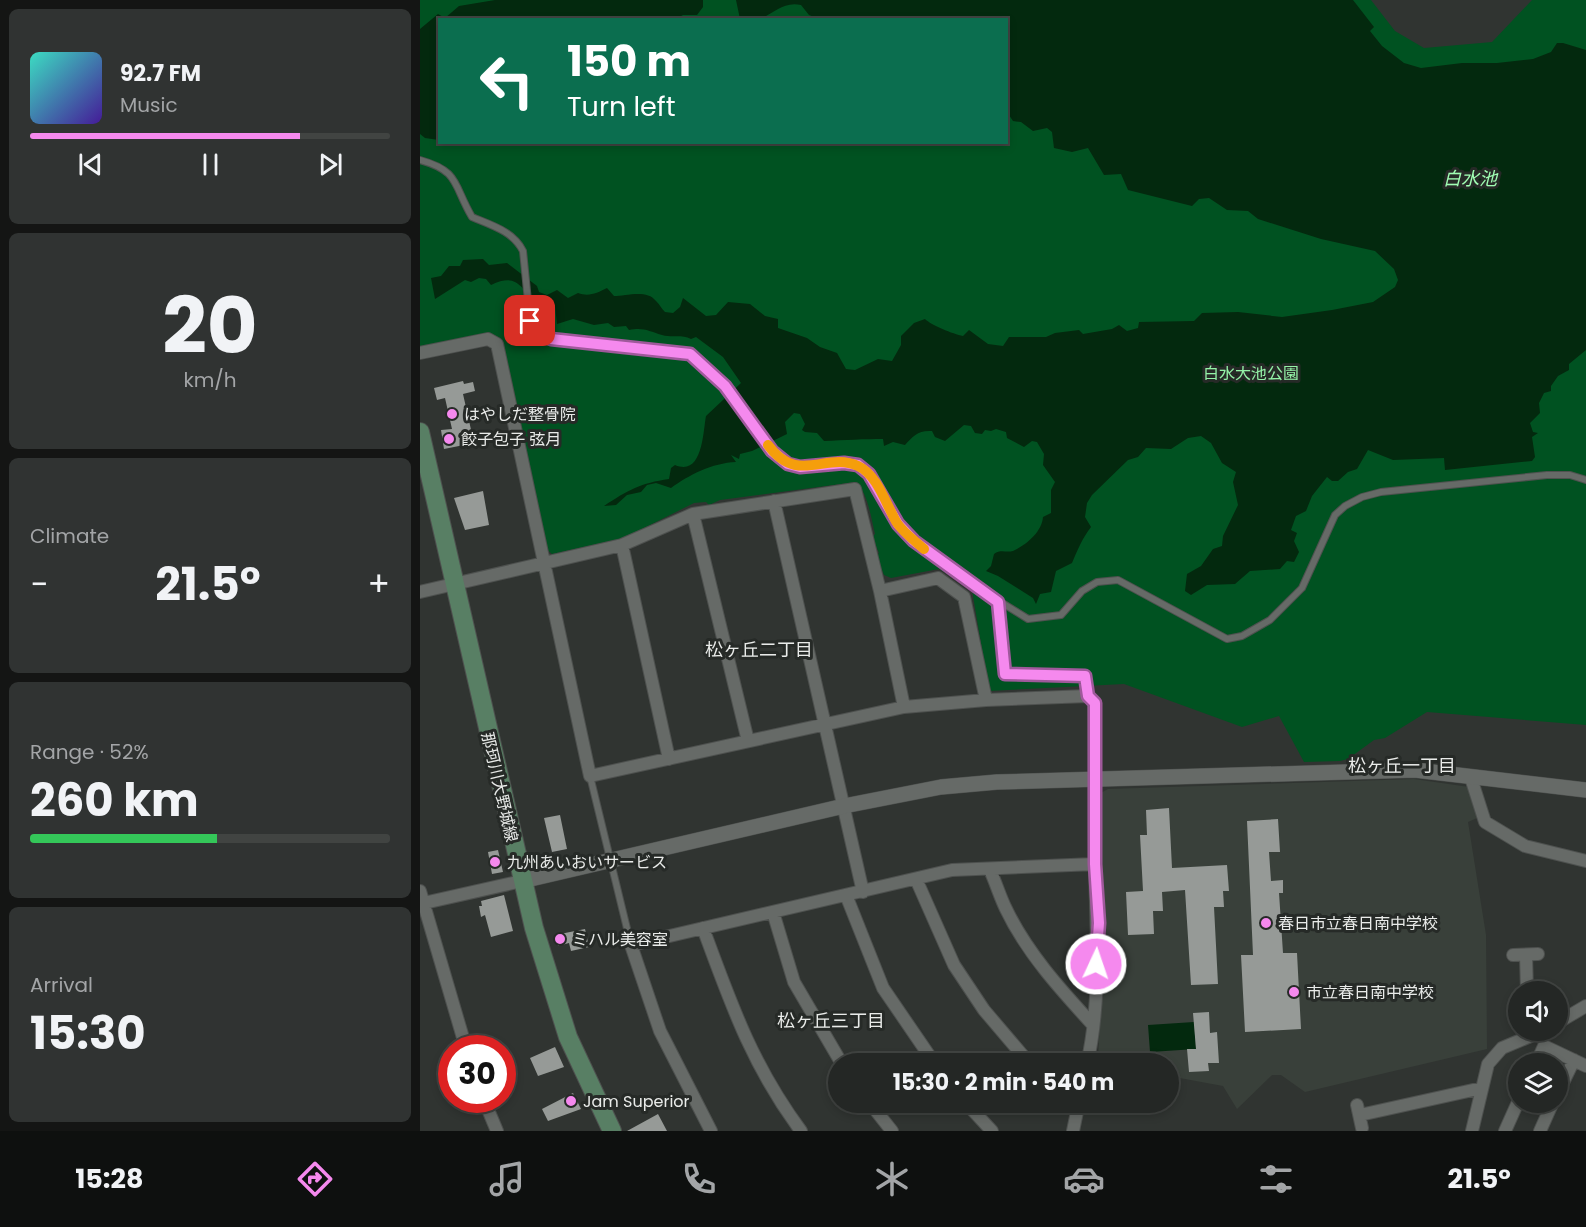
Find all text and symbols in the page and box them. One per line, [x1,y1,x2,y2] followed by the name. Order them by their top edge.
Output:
[567,32,691,91] text: 150 m
[468,42,546,120] icon: left
[120,58,201,89] text: 92.7 FM
[567,88,676,125] text: Turn left
[120,91,178,119] text: Music
[74,148,107,181] icon: previous
[194,148,227,181] icon: pause
[314,148,347,181] icon: next
[1443,166,1499,191] water label: 白水池
[162,271,258,380] text: 20
[504,295,555,346] pin
[513,304,546,337] icon: arrive
[1203,362,1299,385] park label: 白水大池公園
[183,366,237,394] text: km/h
[464,403,576,426] place label: はやしだ整骨院
[445,407,459,421] marker: はやしだ整骨院
[461,428,561,451] place label: 餃子包子 弦月
[442,432,456,446] marker: 餃子包子 弦月
[30,522,109,550] text: Climate
[155,553,261,616] text: 21.5°
[30,561,48,608] text: −
[367,561,390,608] text: +
[705,637,813,662] district label: 松ヶ丘二丁目
[476,730,523,844] street label: 那珂川大野城線
[30,738,149,766] text: Range · 52%
[1348,753,1456,778] district label: 松ヶ丘一丁目
[30,769,199,832] text: 260 km
[507,851,667,874] place label: 九州あいおいサービス
[488,855,502,869] marker: 九州あいおいサービス
[1278,912,1438,935] place label: 春日市立春日南中学校
[1259,916,1273,930] marker: 春日市立春日南中学校
[572,928,668,951] place label: ミハル美容室
[553,932,567,946] marker: ミハル美容室
[1064,932,1128,996] position arrow
[30,971,93,999] text: Arrival
[1306,981,1434,1004] place label: 市立春日南中学校
[1508,981,1568,1113] map controls
[1508,981,1568,1041] button: sound
[1287,985,1301,999] marker: 市立春日南中学校
[30,1002,146,1065] text: 15:30
[777,1008,885,1033] district label: 松ヶ丘三丁目
[438,1035,516,1113] speed limit sign: 30
[1508,1053,1568,1113] button: layers
[893,1067,1114,1098] text: 15:30 · 2 min · 540 m
[583,1090,690,1113] place label: Jam Superior
[564,1094,578,1108] marker: Jam Superior
[294,1158,336,1200] icon: directions
[486,1158,528,1200] icon: music
[678,1158,720,1200] icon: phone
[871,1158,913,1200] icon: climate
[1063,1158,1105,1200] icon: car
[1255,1158,1297,1200] icon: filters
[75,1160,143,1197] text: 15:28
[1448,1160,1511,1197] text: 21.5°

